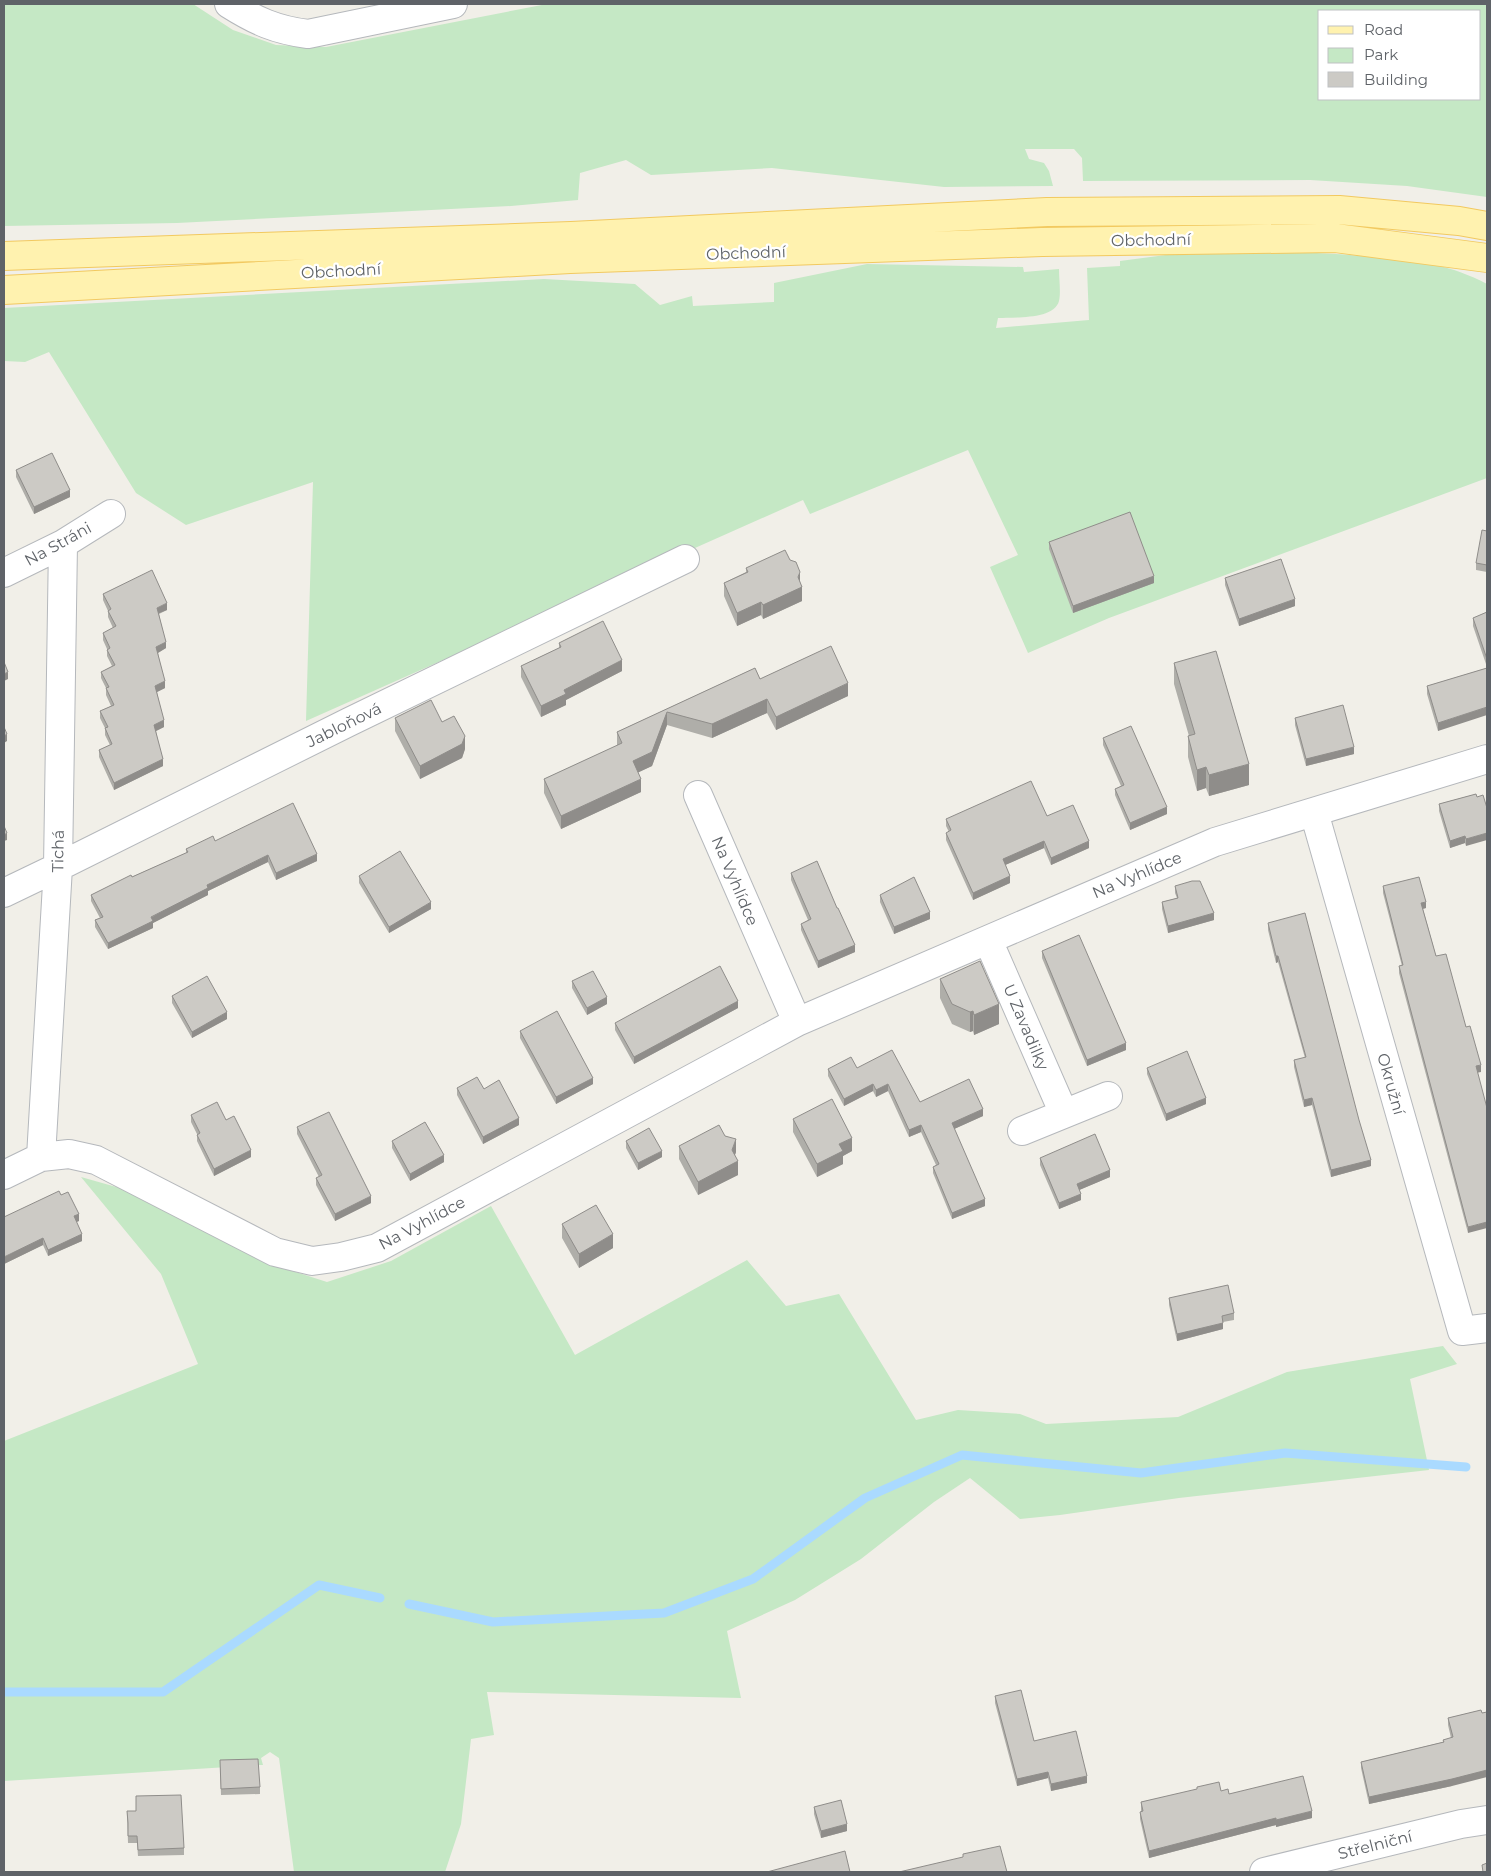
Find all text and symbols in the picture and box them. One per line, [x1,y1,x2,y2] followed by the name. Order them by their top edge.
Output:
[1318,10,1481,100] legend
[1364,20,1403,39] text: Road
[1364,45,1398,64] text: Park
[1364,70,1428,89] text: Building
[1111,230,1192,250] street label: Obchodní
[706,242,787,264] street label: Obchodní
[301,259,382,283] street label: Obchodní
[21,518,95,570] street label: Na Stráni
[303,699,385,752] street label: Jabloňová
[48,830,68,872] street label: Tichá
[708,833,762,929] street label: Na Vyhlídce
[1089,848,1185,902] street label: Na Vyhlídce
[999,981,1053,1073] street label: U Zavadilky
[1373,1051,1409,1118] street label: Okružní
[375,1192,469,1254] street label: Na Vyhlídce
[1336,1826,1415,1863] street label: Střelniční

